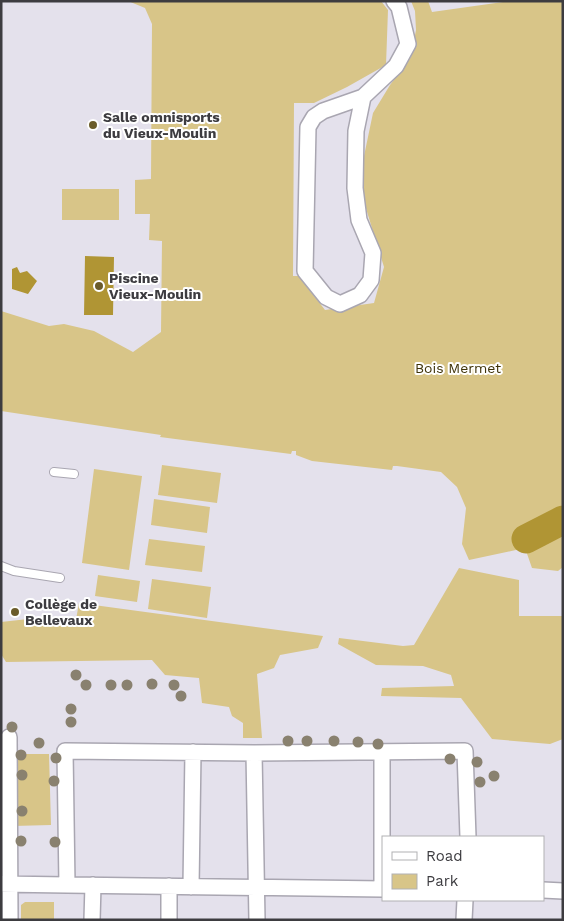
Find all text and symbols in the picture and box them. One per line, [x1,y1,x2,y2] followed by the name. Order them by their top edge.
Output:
[103,109,220,141] place label: Salle omnisports du Vieux-Moulin
[87,119,99,131] marker: Salle omnisports du Vieux-Moulin
[109,270,201,302] place label: Piscine Vieux-Moulin
[93,280,105,292] marker: Piscine Vieux-Moulin
[415,360,501,376] park label: Bois Mermet
[25,596,97,628] place label: Collège de Bellevaux
[9,606,21,618] marker: Collège de Bellevaux
[382,836,544,901] legend
[426,847,463,865] text: Road
[426,872,459,890] text: Park

